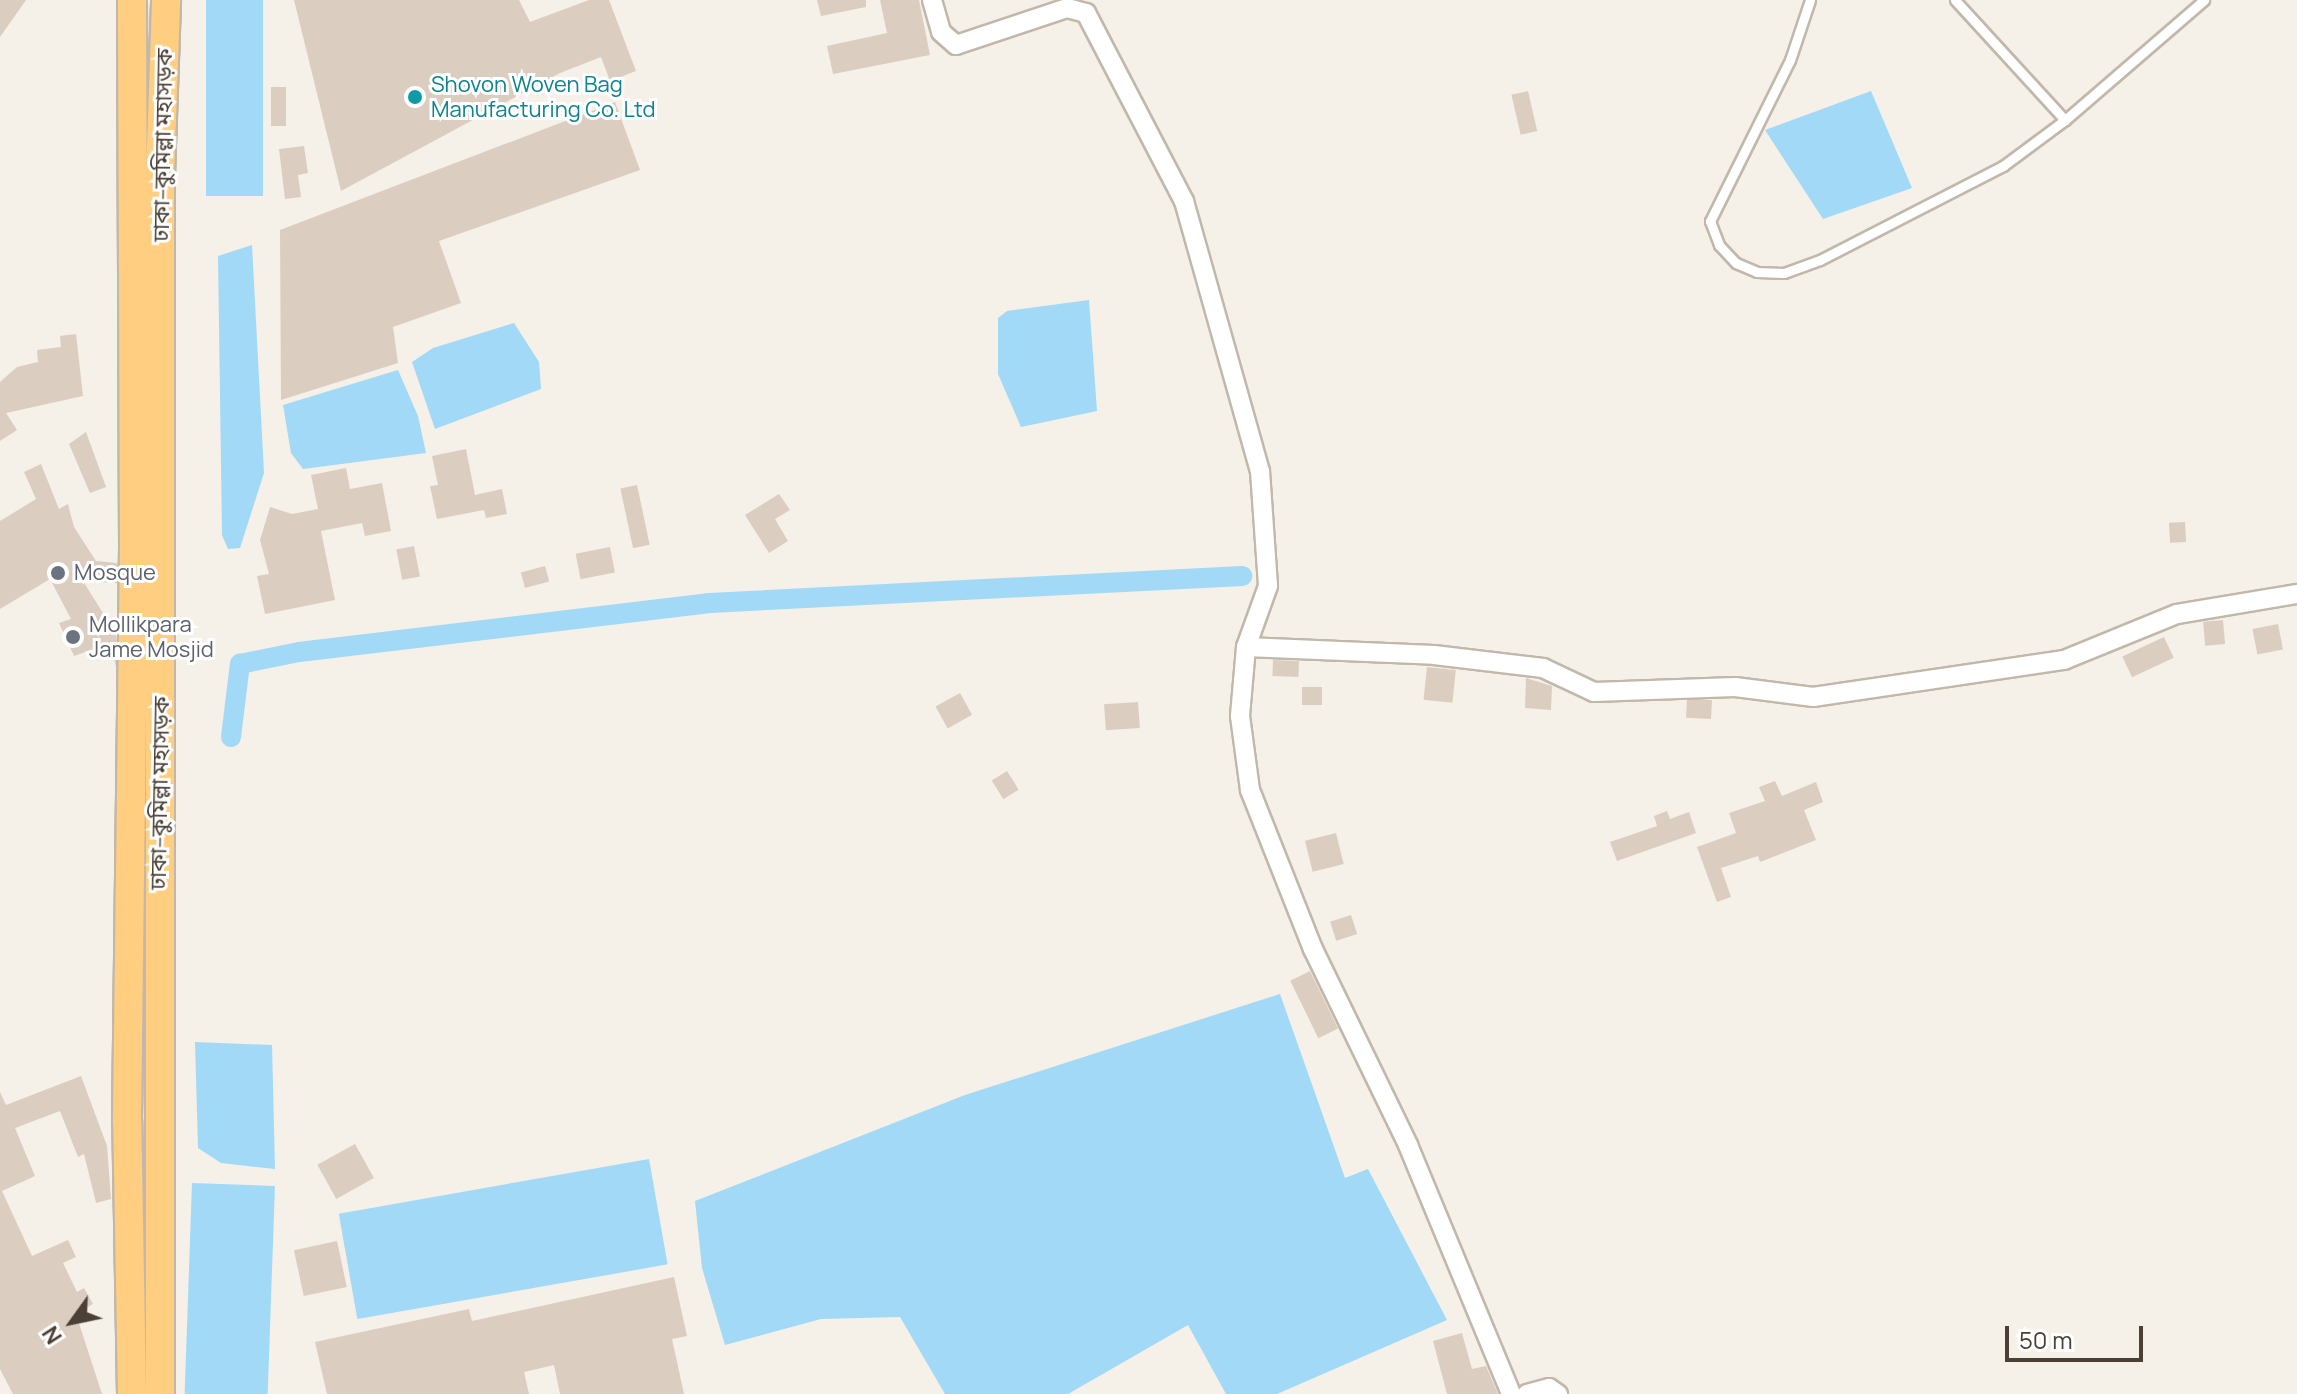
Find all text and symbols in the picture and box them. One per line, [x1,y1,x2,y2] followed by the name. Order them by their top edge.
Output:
[148,48,178,242] street label: ঢাকা–কুমিল্লা মহাসড়ক
[431,71,656,122] place label: Shovon Woven Bag Manufacturing Co. Ltd
[406,88,424,106] marker: Shovon Woven Bag Manufacturing Co. Ltd
[74,560,156,586] place label: Mosque
[49,564,67,582] marker: Mosque
[89,611,214,662] place label: Mollikpara Jame Mosjid
[64,628,82,646] marker: Mollikpara Jame Mosjid
[145,696,175,890] street label: ঢাকা–কুমিল্লা মহাসড়ক
[32,1282,112,1362] north arrow
[2009,1310,2147,1360] scale bar
[35,1320,69,1350] text: N
[2019,1323,2073,1356] text: 50 m

